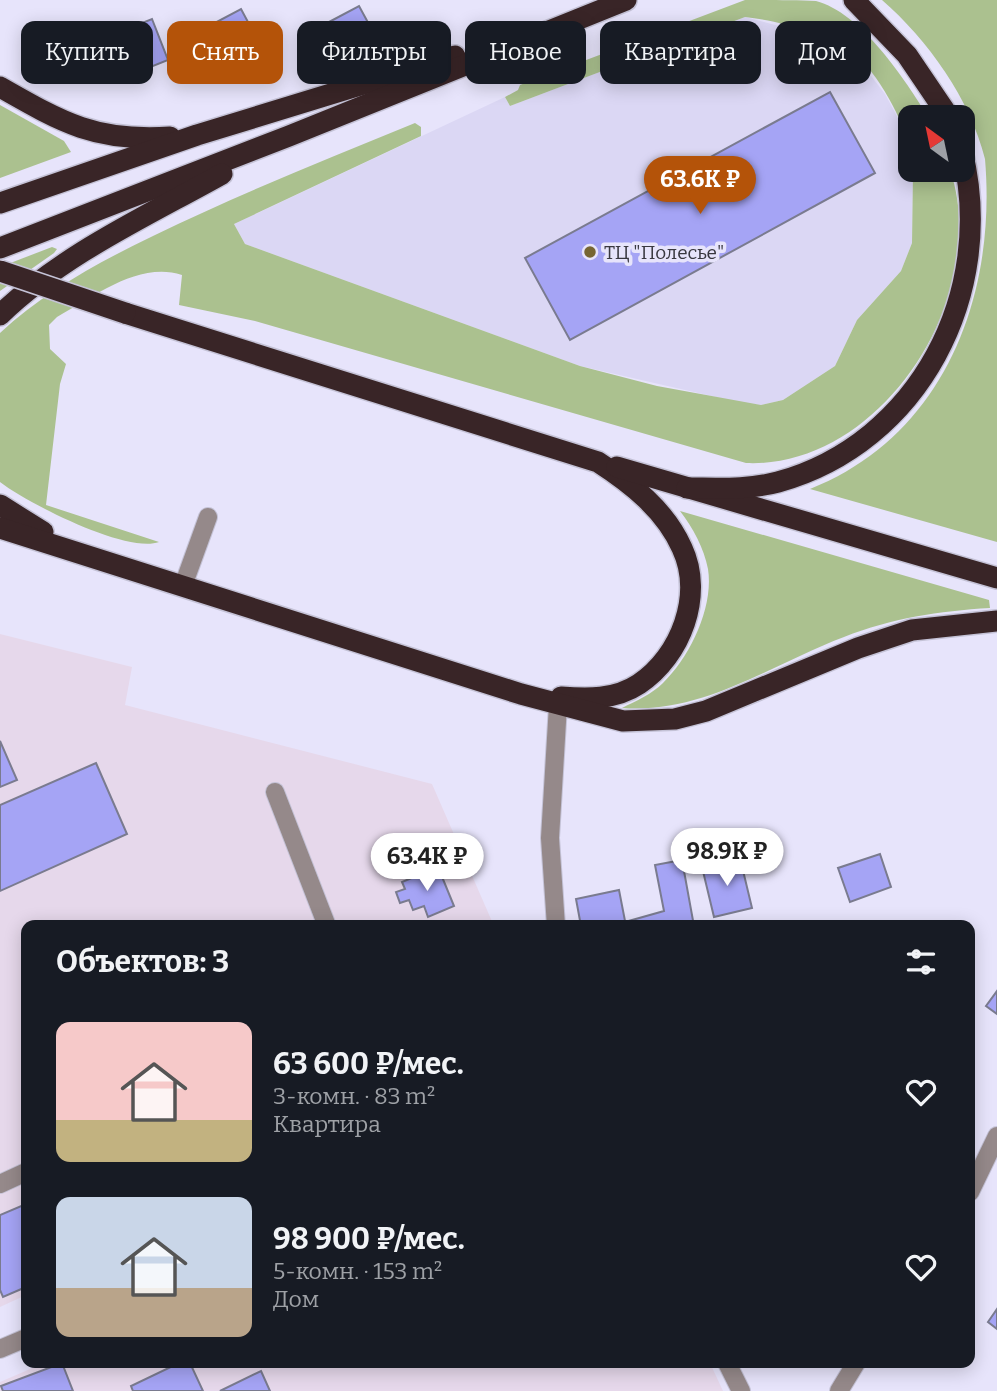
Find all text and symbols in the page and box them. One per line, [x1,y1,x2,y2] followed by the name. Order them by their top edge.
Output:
[21,21,153,84] chip: Купить
[167,21,283,84] chip: Снять
[297,21,451,84] chip: Фильтры
[465,21,586,84] chip: Новое
[600,21,761,84] chip: Квартира
[775,21,871,84] chip: Дом
[898,105,975,182] north arrow
[898,105,975,182] map controls
[635,156,765,216] pin: 63.6K ₽
[660,165,740,193] text: 63.6K ₽
[604,241,724,264] place label: ТЦ "Полесье"
[582,244,598,260] marker: ТЦ "Полесье"
[662,828,792,888] pin: 98.9K ₽
[362,834,492,893] pin: 63.4K ₽
[687,837,767,865] text: 98.9K ₽
[387,842,467,870] text: 63.4K ₽
[902,943,940,981] icon: filters
[56,944,229,980] text: Объектов: 3
[273,1046,464,1082] text: 63 600 ₽/мес.
[112,1050,196,1134] icon: home
[902,1073,940,1111] icon: heart
[273,1082,435,1110] text: 3-комн. · 83 m²
[273,1110,381,1138] text: Квартира
[273,1221,465,1257] text: 98 900 ₽/мес.
[112,1225,196,1309] icon: home
[902,1248,940,1286] icon: heart
[273,1257,442,1285] text: 5-комн. · 153 m²
[273,1285,319,1313] text: Дом

